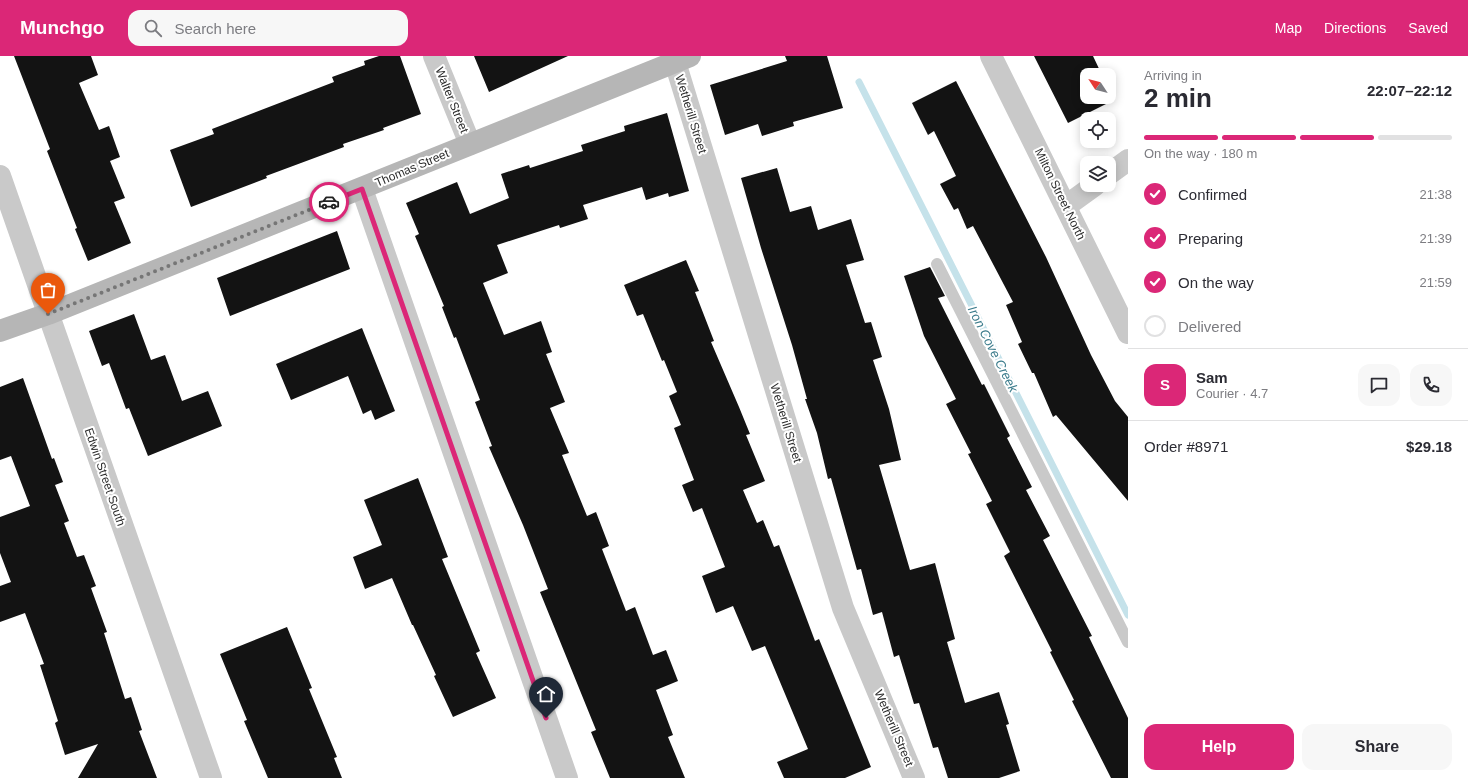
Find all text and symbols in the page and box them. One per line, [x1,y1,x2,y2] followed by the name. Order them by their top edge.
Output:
[128,10,408,46] search box
[20,17,104,38] text: Munchgo
[142,17,164,39] icon: search
[174,20,256,37] text: Search here
[1275,20,1302,36] text: Map
[1324,20,1386,36] text: Directions
[1408,20,1448,36] text: Saved
[432,65,472,135] street label: Walter Street
[1080,68,1116,104] north arrow
[1080,68,1116,192] map controls
[1144,68,1202,83] text: Arriving in
[672,73,710,156] street label: Wetherill Street
[1367,82,1452,99] text: 22:07–22:12
[1144,83,1212,113] text: 2 min
[1080,112,1116,148] button: locate
[373,146,452,190] street label: Thomas Street
[1032,146,1088,242] street label: Milton Street North
[1144,146,1257,161] text: On the way · 180 m
[1080,156,1116,192] button: layers
[309,182,349,222] courier
[1144,183,1166,205] icon: check
[1178,186,1247,203] text: Confirmed
[1419,187,1452,202] text: 21:38
[318,191,340,213] icon: car
[1144,227,1166,249] icon: check
[1178,230,1243,247] text: Preparing
[1419,231,1452,246] text: 21:39
[1144,271,1166,293] icon: check
[31,273,65,314] pin
[1178,274,1254,291] text: On the way
[1419,275,1452,290] text: 21:59
[37,279,59,301] icon: bag
[965,303,1022,396] water label: Iron Cove Creek
[1178,318,1241,335] text: Delivered
[1358,364,1400,406] button: chat
[1410,364,1452,406] button: phone
[1196,369,1228,386] text: Sam
[1160,376,1170,393] text: S
[767,382,805,465] street label: Wetherill Street
[1196,386,1268,401] text: Courier · 4.7
[82,426,128,528] street label: Edwin Street South
[1144,438,1228,455] text: Order #8971
[1406,438,1452,455] text: $29.18
[529,677,563,718] pin
[535,683,557,705] icon: home
[872,688,917,769] street label: Wetherill Street
[1144,724,1294,770] button: Help
[1302,724,1452,770] button: Share

